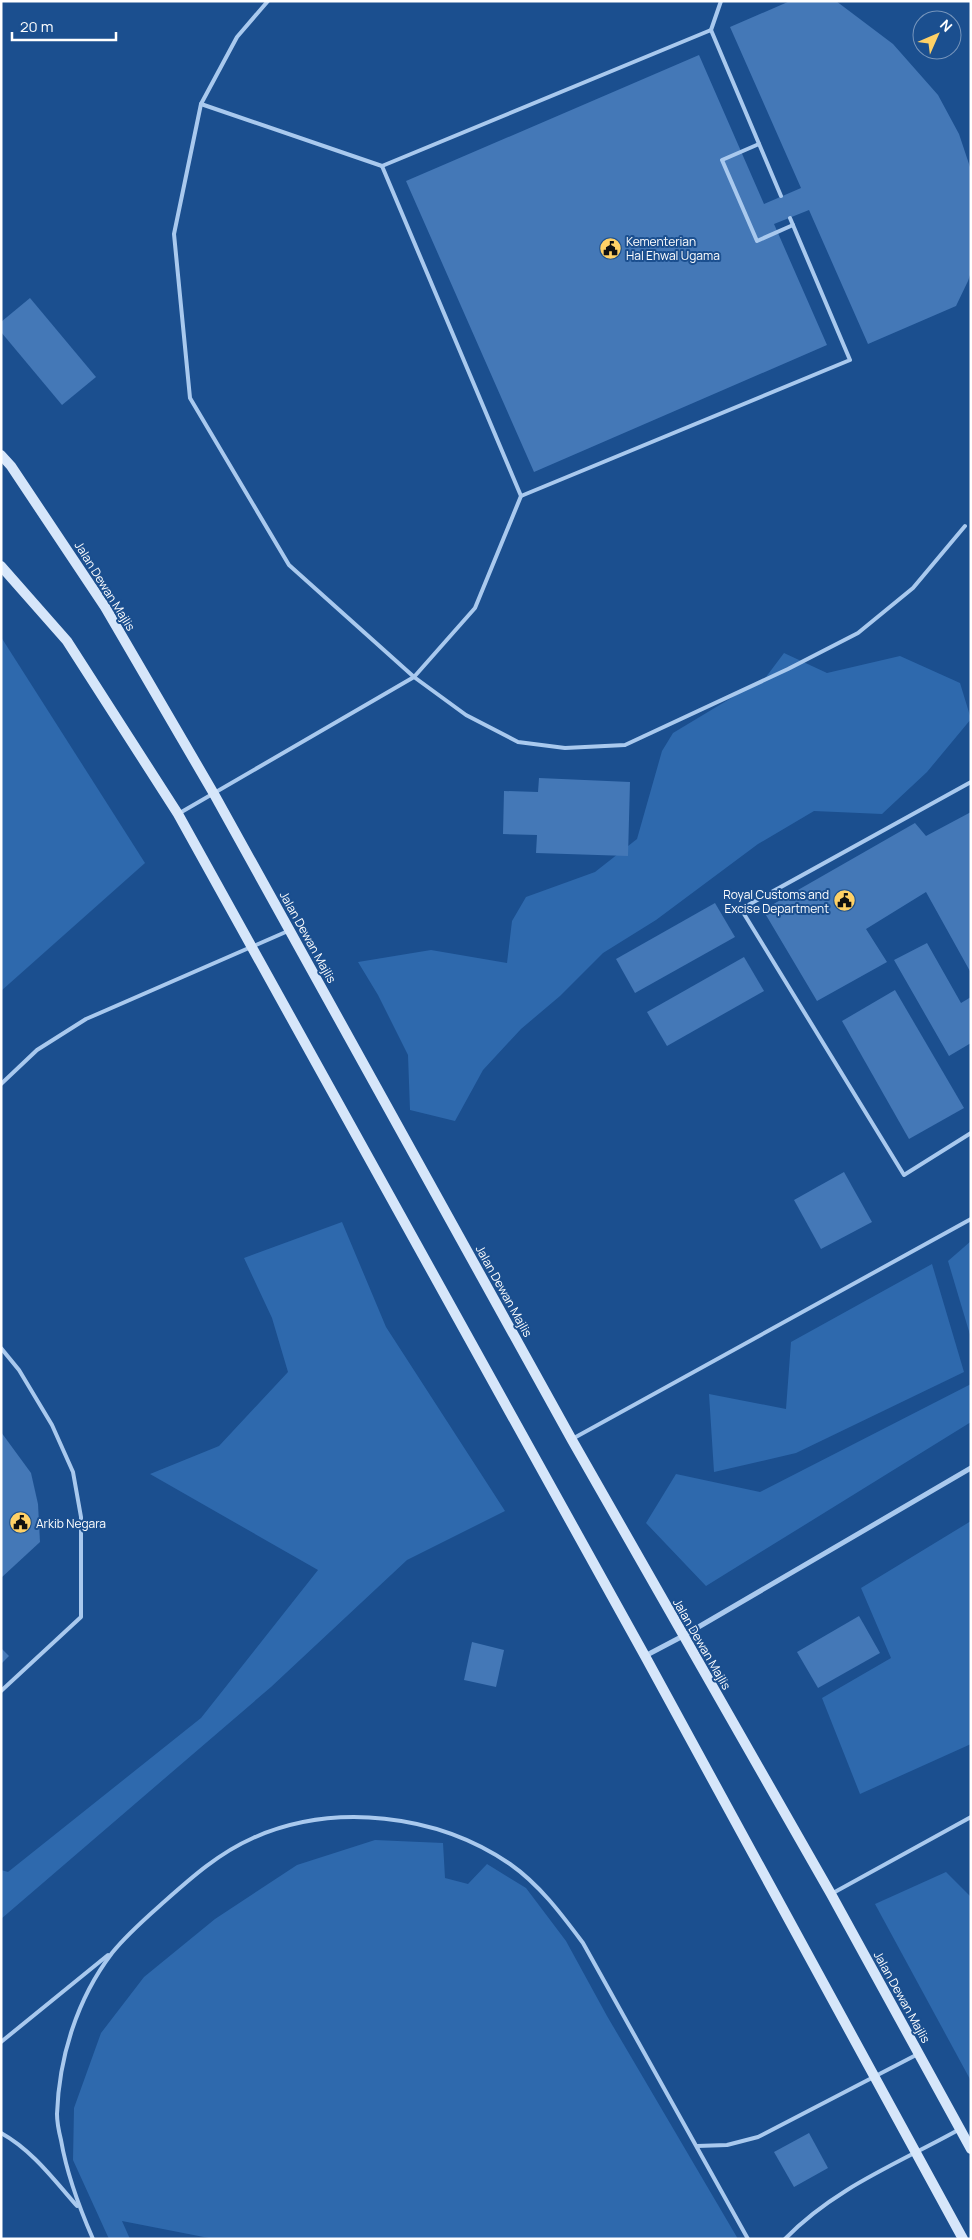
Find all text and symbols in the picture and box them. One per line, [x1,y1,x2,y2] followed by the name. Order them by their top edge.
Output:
[12,10,116,42] scale bar
[912,10,962,60] north arrow
[936,15,957,36] text: N
[20,16,53,37] text: 20 m
[626,233,720,264] place label: Kementerian Hal Ehwal Ugama
[598,236,622,260] public building icon: Kementerian Hal Ehwal Ugama
[71,538,139,634] street label: Jalan Dewan Majlis
[723,886,829,917] place label: Royal Customs and Excise Department
[276,888,340,986] street label: Jalan Dewan Majlis
[833,889,857,913] public building icon: Royal Customs and Excise Department
[472,1242,536,1340] street label: Jalan Dewan Majlis
[8,1511,32,1535] public building icon: Arkib Negara
[36,1515,106,1532] place label: Arkib Negara
[669,1595,735,1693] street label: Jalan Dewan Majlis
[870,1948,934,2046] street label: Jalan Dewan Majlis

